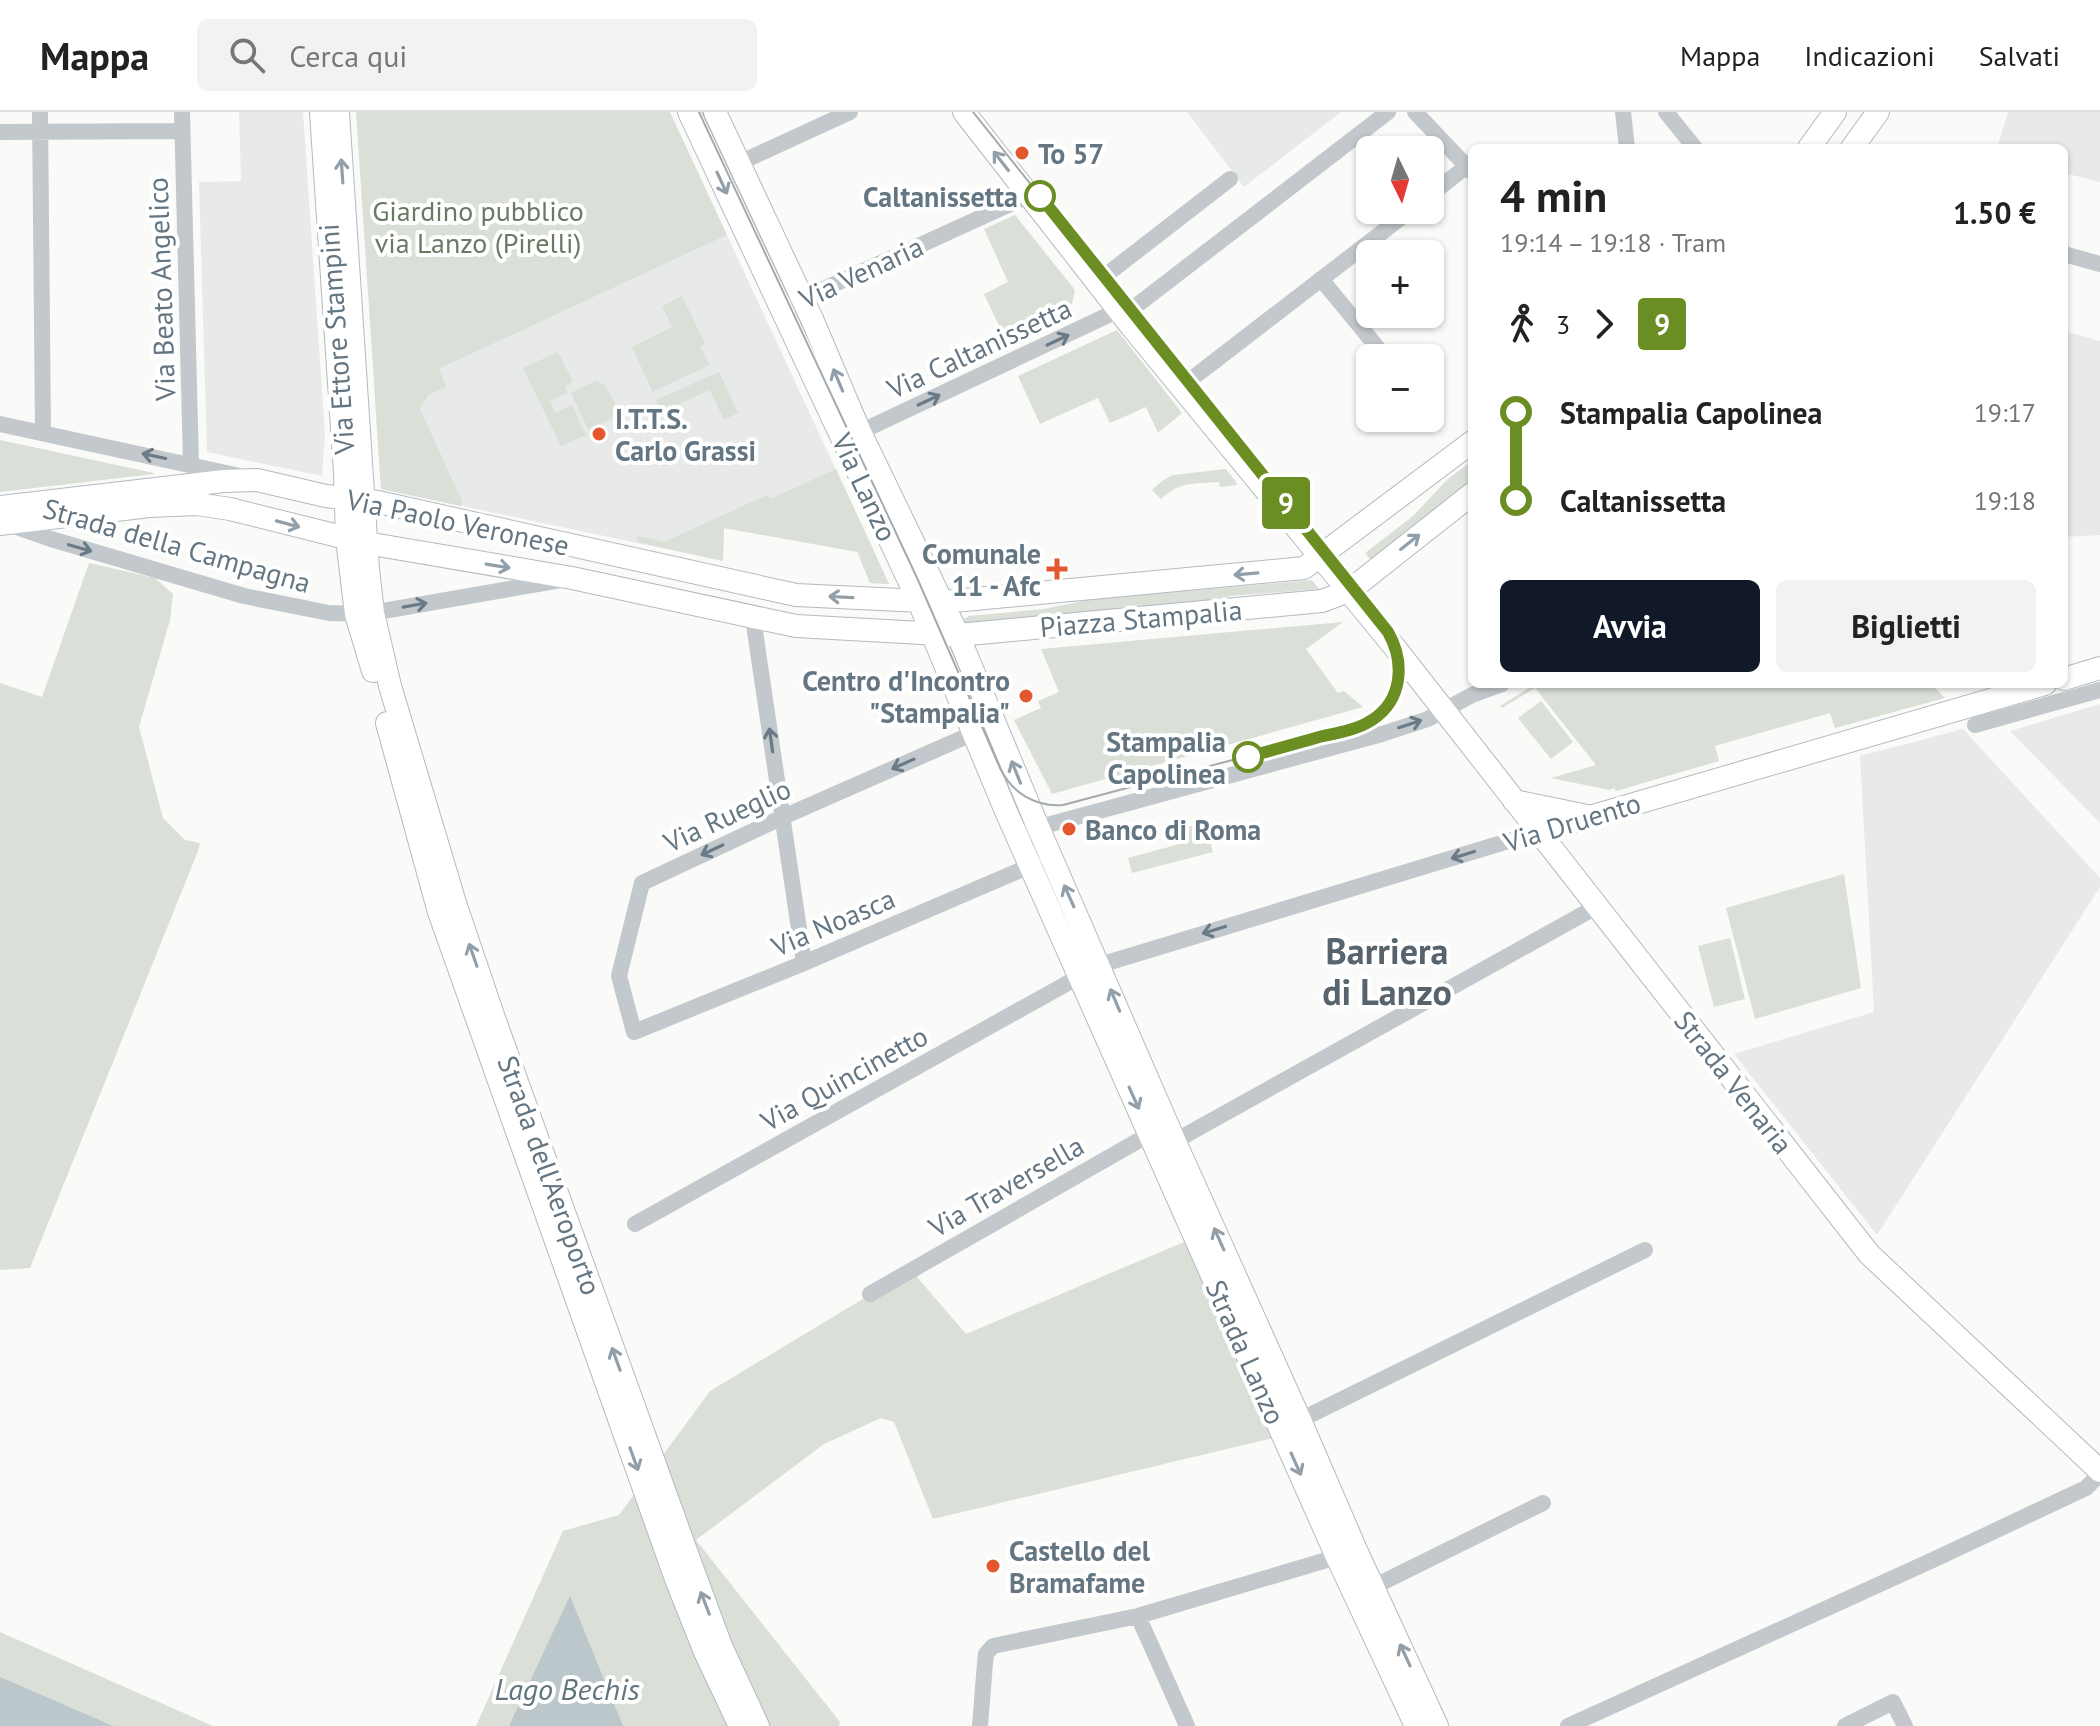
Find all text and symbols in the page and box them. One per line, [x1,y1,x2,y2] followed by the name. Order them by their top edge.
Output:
[197,19,757,91] search box
[40,31,149,80] text: Mappa
[225,33,269,77] icon: search
[289,36,407,75] text: Cerca qui
[1680,37,1760,74] text: Mappa
[1804,37,1935,74] text: Indicazioni
[1979,37,2060,74] text: Salvati
[1038,135,1104,172] place label: To 57
[1356,136,1444,224] north arrow
[1356,136,1444,432] map controls
[1013,144,1031,162] marker: To 57
[993,151,1010,172] one-way arrow
[334,158,349,185] one-way arrow
[1500,167,1607,224] text: 4 min
[715,170,730,194] one-way arrow
[139,177,183,402] street label: Via Beato Angelico
[863,178,1018,215] place label: Caltanissetta
[1025,181,1055,211] marker: Caltanissetta
[372,192,584,261] park label: Giardino pubblico via Lanzo (Pirelli)
[1953,193,2036,232] text: 1.50 €
[309,222,363,457] street label: Via Ettore Stampini
[1500,226,1726,259] text: 19:14 – 19:18 · Tram
[792,227,929,317] street label: Via Venaria
[1356,240,1444,328] button: +
[880,289,1077,407] street label: Via Caltanissetta
[1500,302,1544,346] icon: walk
[1582,302,1626,346] icon: forward
[1654,305,1670,342] text: 9
[1556,308,1570,341] text: 3
[1046,332,1070,347] one-way arrow
[1356,344,1444,432] button: −
[830,368,845,393] one-way arrow
[916,392,940,407] one-way arrow
[1560,393,1822,432] text: Stampalia Capolinea
[1974,396,2036,429] text: 19:17
[615,400,756,469] place label: I.T.T.S. Carlo Grassi
[590,425,608,443] marker: I.T.T.S. Carlo Grassi
[824,426,906,547] street label: Via Lanzo
[141,448,167,463] one-way arrow
[1260,477,1312,529] line badge: 9
[342,480,573,564] street label: Via Paolo Veronese
[1560,481,1726,520] text: Caltanissetta
[1278,484,1294,521] text: 9
[1974,484,2036,517] text: 19:18
[39,489,315,601] street label: Strada della Campagna
[275,518,301,533] one-way arrow
[1399,534,1420,551] one-way arrow
[922,535,1041,604] place label: Comunale 11 - Afc
[67,541,93,556] one-way arrow
[485,559,511,574] one-way arrow
[1048,560,1066,578] marker: Comunale 11 - Afc
[1233,567,1260,582] one-way arrow
[1500,580,1760,672] button: Avvia
[1776,580,2036,672] button: Biglietti
[828,590,855,605] one-way arrow
[1038,591,1244,645] street label: Piazza Stampalia
[401,597,427,612] one-way arrow
[802,662,1010,731] place label: Centro d'Incontro "Stampalia"
[1017,687,1035,705] marker: Centro d'Incontro "Stampalia"
[1398,716,1423,731] one-way arrow
[1106,723,1226,792] place label: Stampalia Capolinea
[763,728,778,753] one-way arrow
[1233,742,1263,772] marker: Stampalia Capolinea
[891,757,915,772] one-way arrow
[1007,760,1022,785] one-way arrow
[657,770,796,861] street label: Via Rueglio
[1498,784,1645,861] street label: Via Druento
[1085,811,1261,848] place label: Banco di Roma
[1060,820,1078,838] marker: Banco di Roma
[700,843,724,858] one-way arrow
[1451,848,1477,863] one-way arrow
[765,879,900,965] street label: Via Noasca
[1061,884,1076,908] one-way arrow
[1202,923,1228,938] one-way arrow
[1322,927,1452,1015] district label: Barriera di Lanzo
[464,943,479,968] one-way arrow
[1107,989,1122,1013] one-way arrow
[1666,1003,1802,1161] street label: Strada Venaria
[753,1017,934,1140] street label: Via Quincinetto
[490,1050,610,1300] street label: Strada dell'Aeroporto
[1127,1086,1142,1110] one-way arrow
[921,1127,1090,1246] street label: Via Traversella
[1210,1227,1225,1252] one-way arrow
[1198,1274,1294,1430] street label: Strada Lanzo
[608,1347,622,1371] one-way arrow
[628,1446,642,1470] one-way arrow
[1289,1451,1304,1476] one-way arrow
[1009,1532,1151,1601] place label: Castello del Bramafame
[984,1557,1002,1575] marker: Castello del Bramafame
[697,1591,711,1616] one-way arrow
[1397,1643,1412,1667] one-way arrow
[494,1669,640,1708] water label: Lago Bechis

